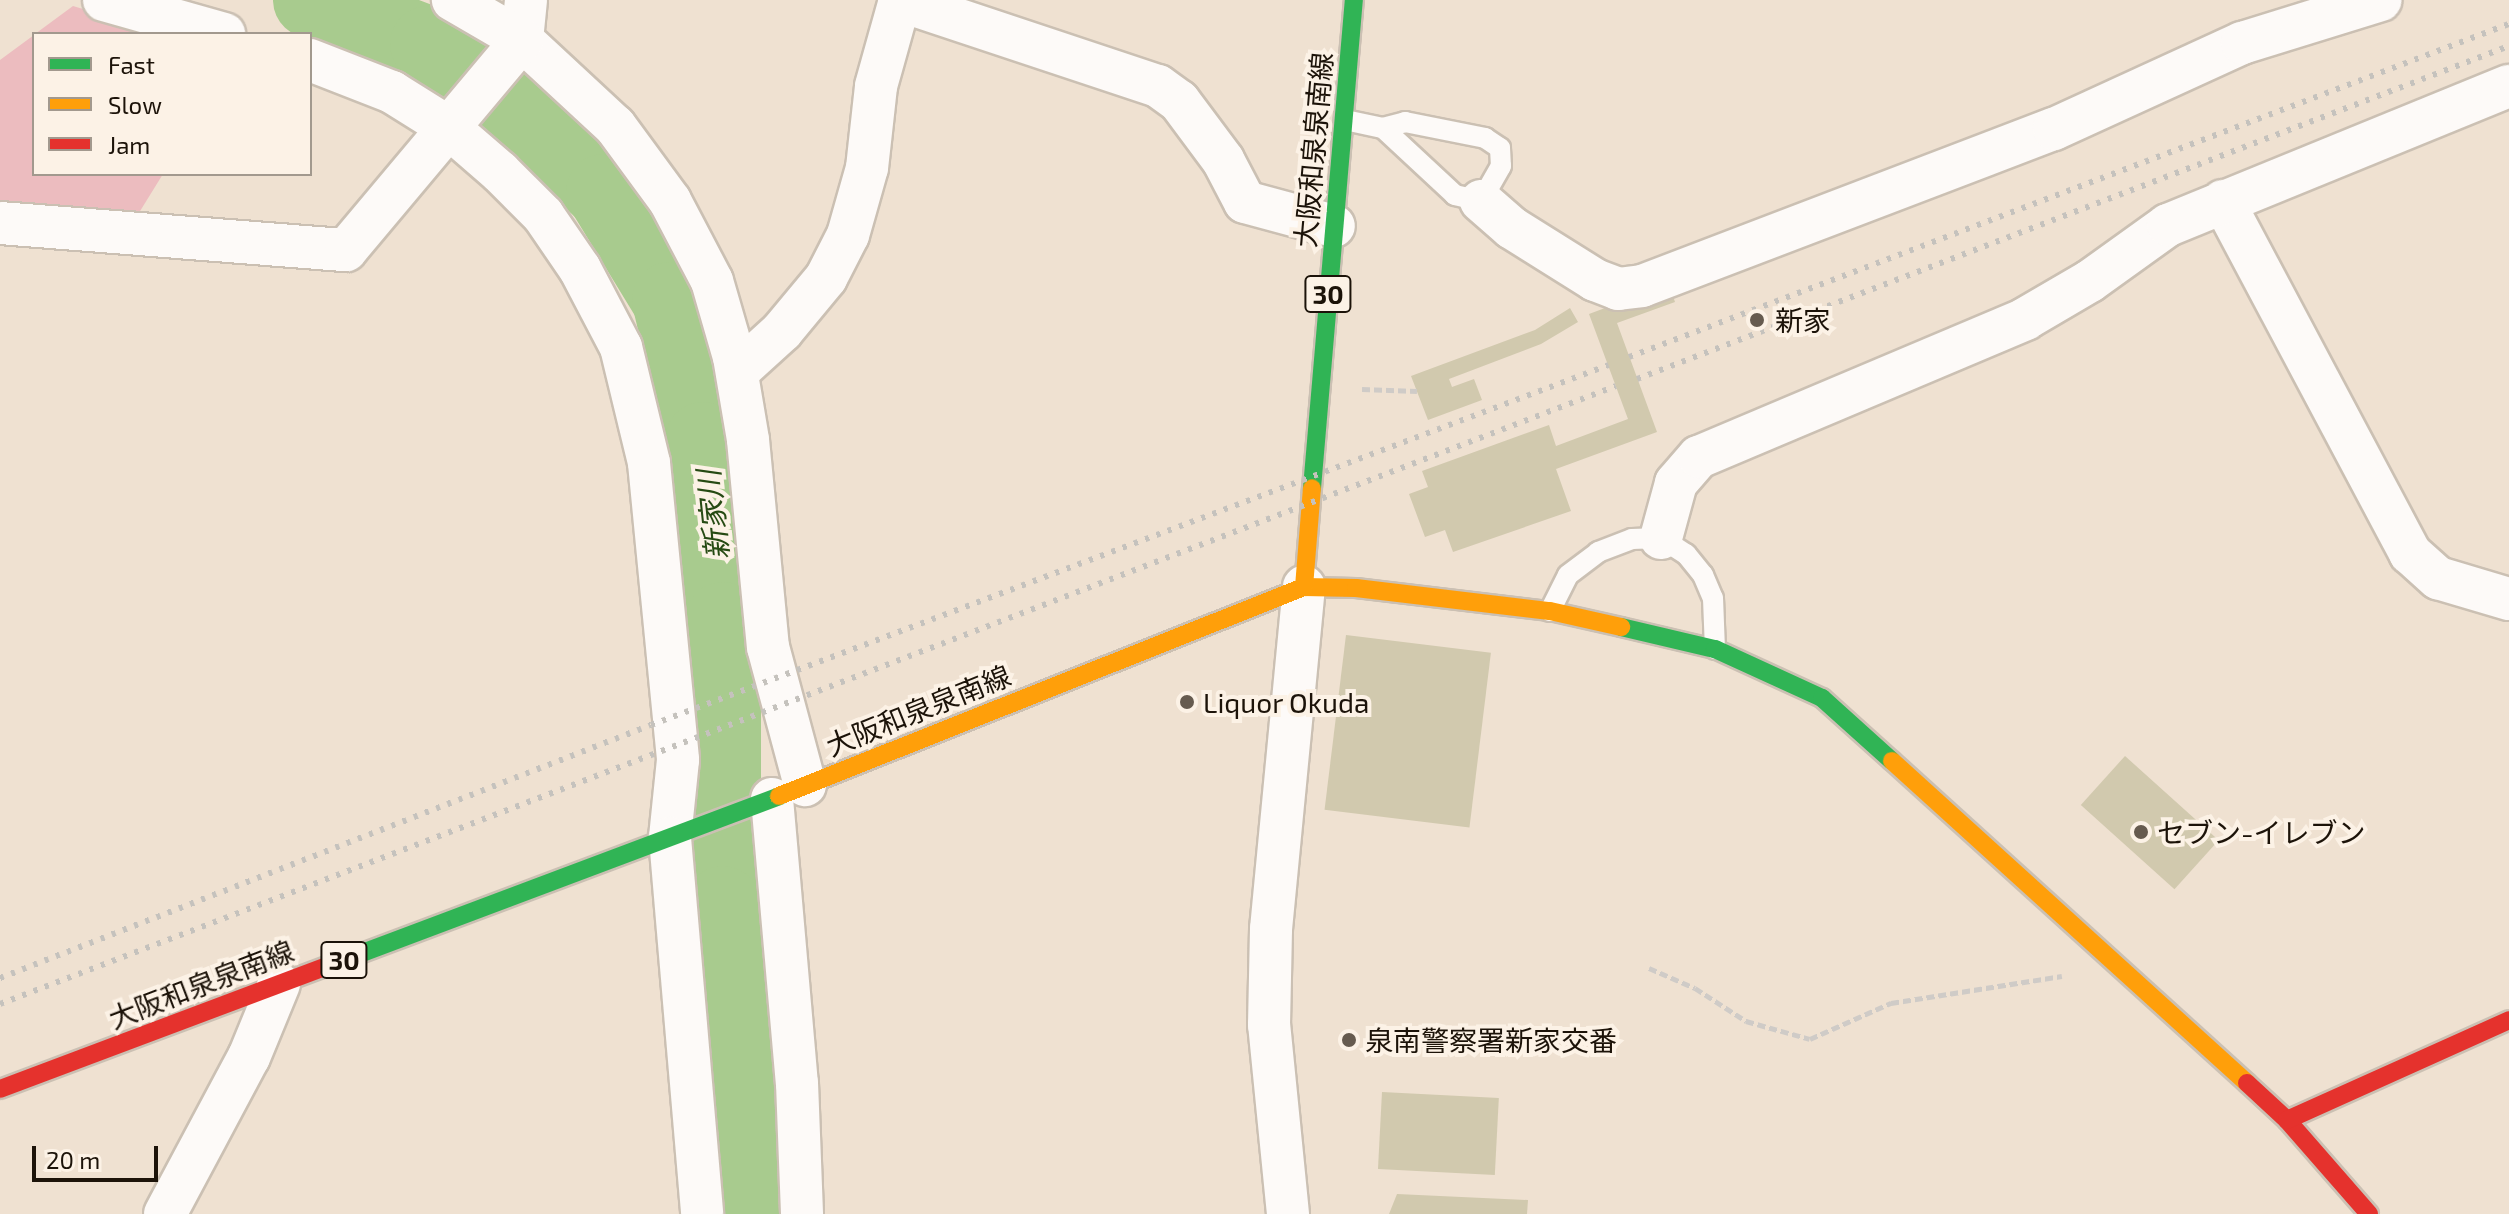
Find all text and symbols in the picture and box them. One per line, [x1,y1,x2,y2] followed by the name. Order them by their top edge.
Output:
[32,32,312,176] legend
[108,50,155,79] text: Fast
[1288,51,1338,249] street label: 大阪和泉泉南線
[108,90,162,119] text: Slow
[108,130,150,159] text: Jam
[1304,272,1352,316] road number: 30
[1775,303,1831,337] place label: 新家
[1746,309,1768,331] marker: 新家
[689,468,735,562] water label: 新家川
[821,658,1015,762] street label: 大阪和泉泉南線
[1203,685,1370,719] place label: Liquor Okuda
[1178,693,1196,711] marker: Liquor Okuda
[2157,815,2366,849] place label: セブン-イレブン
[2132,823,2150,841] marker: セブン-イレブン
[103,933,299,1035] street label: 大阪和泉泉南線
[320,938,368,982] road number: 30
[1365,1023,1617,1057] place label: 泉南警察署新家交番
[1340,1031,1358,1049] marker: 泉南警察署新家交番
[36,1130,162,1180] scale bar
[46,1145,100,1174] text: 20 m

